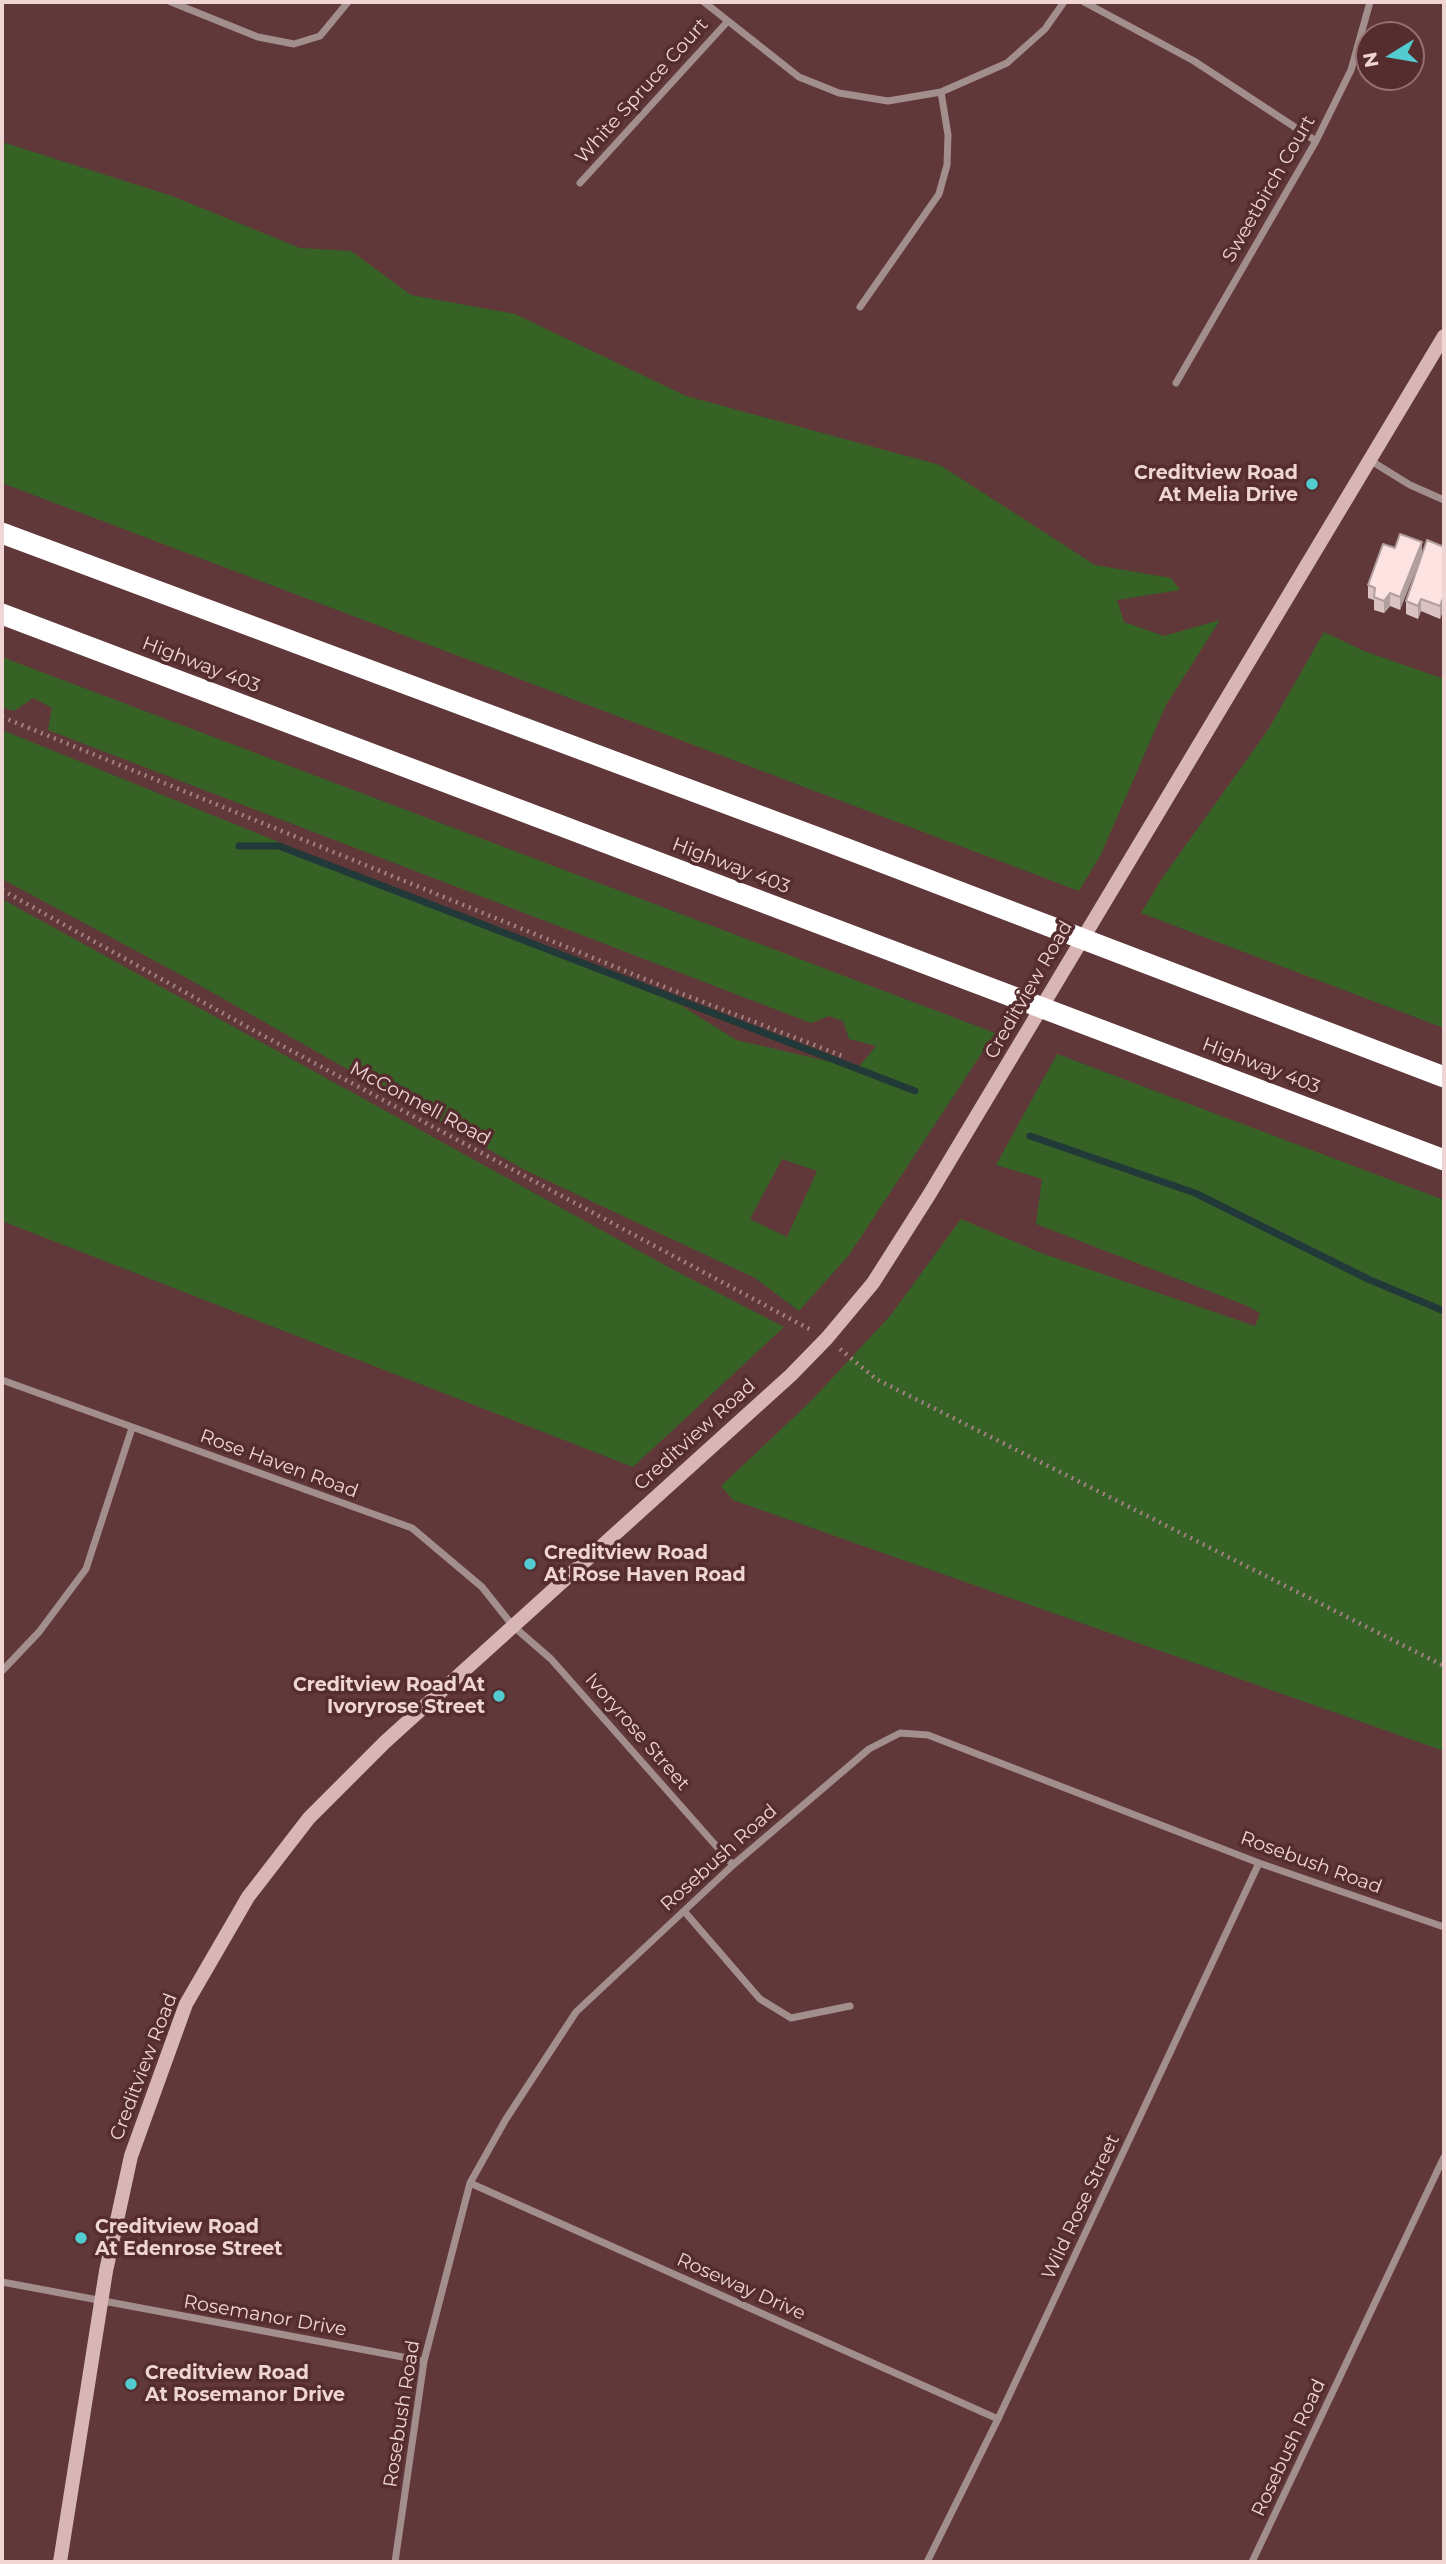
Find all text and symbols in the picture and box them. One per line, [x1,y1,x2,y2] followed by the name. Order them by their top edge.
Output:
[571,14,713,168] street label: White Spruce Court
[1355,21,1425,91] north arrow
[1358,50,1384,69] text: N
[1218,112,1320,266] street label: Sweetbirch Court
[1134,462,1298,506] place label: Creditview Road At Melia Drive
[1304,476,1320,492] marker: Creditview Road At Melia Drive
[139,632,263,698] street label: Highway 403
[669,833,793,899] street label: Highway 403
[980,917,1078,1063] street label: Creditview Road
[1199,1033,1323,1099] street label: Highway 403
[346,1057,494,1151] street label: McConnell Road
[630,1374,760,1496] street label: Creditview Road
[197,1425,361,1503] street label: Rose Haven Road
[544,1542,746,1586] place label: Creditview Road At Rose Haven Road
[522,1556,538,1572] marker: Creditview Road At Rose Haven Road
[580,1669,694,1795] street label: Ivoryrose Street
[293,1674,485,1718] place label: Creditview Road At Ivoryrose Street
[491,1688,507,1704] marker: Creditview Road At Ivoryrose Street
[656,1800,782,1916] street label: Rosebush Road
[1237,1827,1385,1899] street label: Rosebush Road
[105,1990,183,2144] street label: Creditview Road
[1037,2131,1125,2283] street label: Wild Rose Street
[95,2216,283,2260] place label: Creditview Road At Edenrose Street
[73,2230,89,2246] marker: Creditview Road At Edenrose Street
[673,2248,809,2326] street label: Roseway Drive
[182,2290,348,2342] street label: Rosemanor Drive
[379,2339,425,2489] street label: Rosebush Road
[145,2362,345,2406] place label: Creditview Road At Rosemanor Drive
[123,2376,139,2392] marker: Creditview Road At Rosemanor Drive
[1247,2376,1331,2520] street label: Rosebush Road

